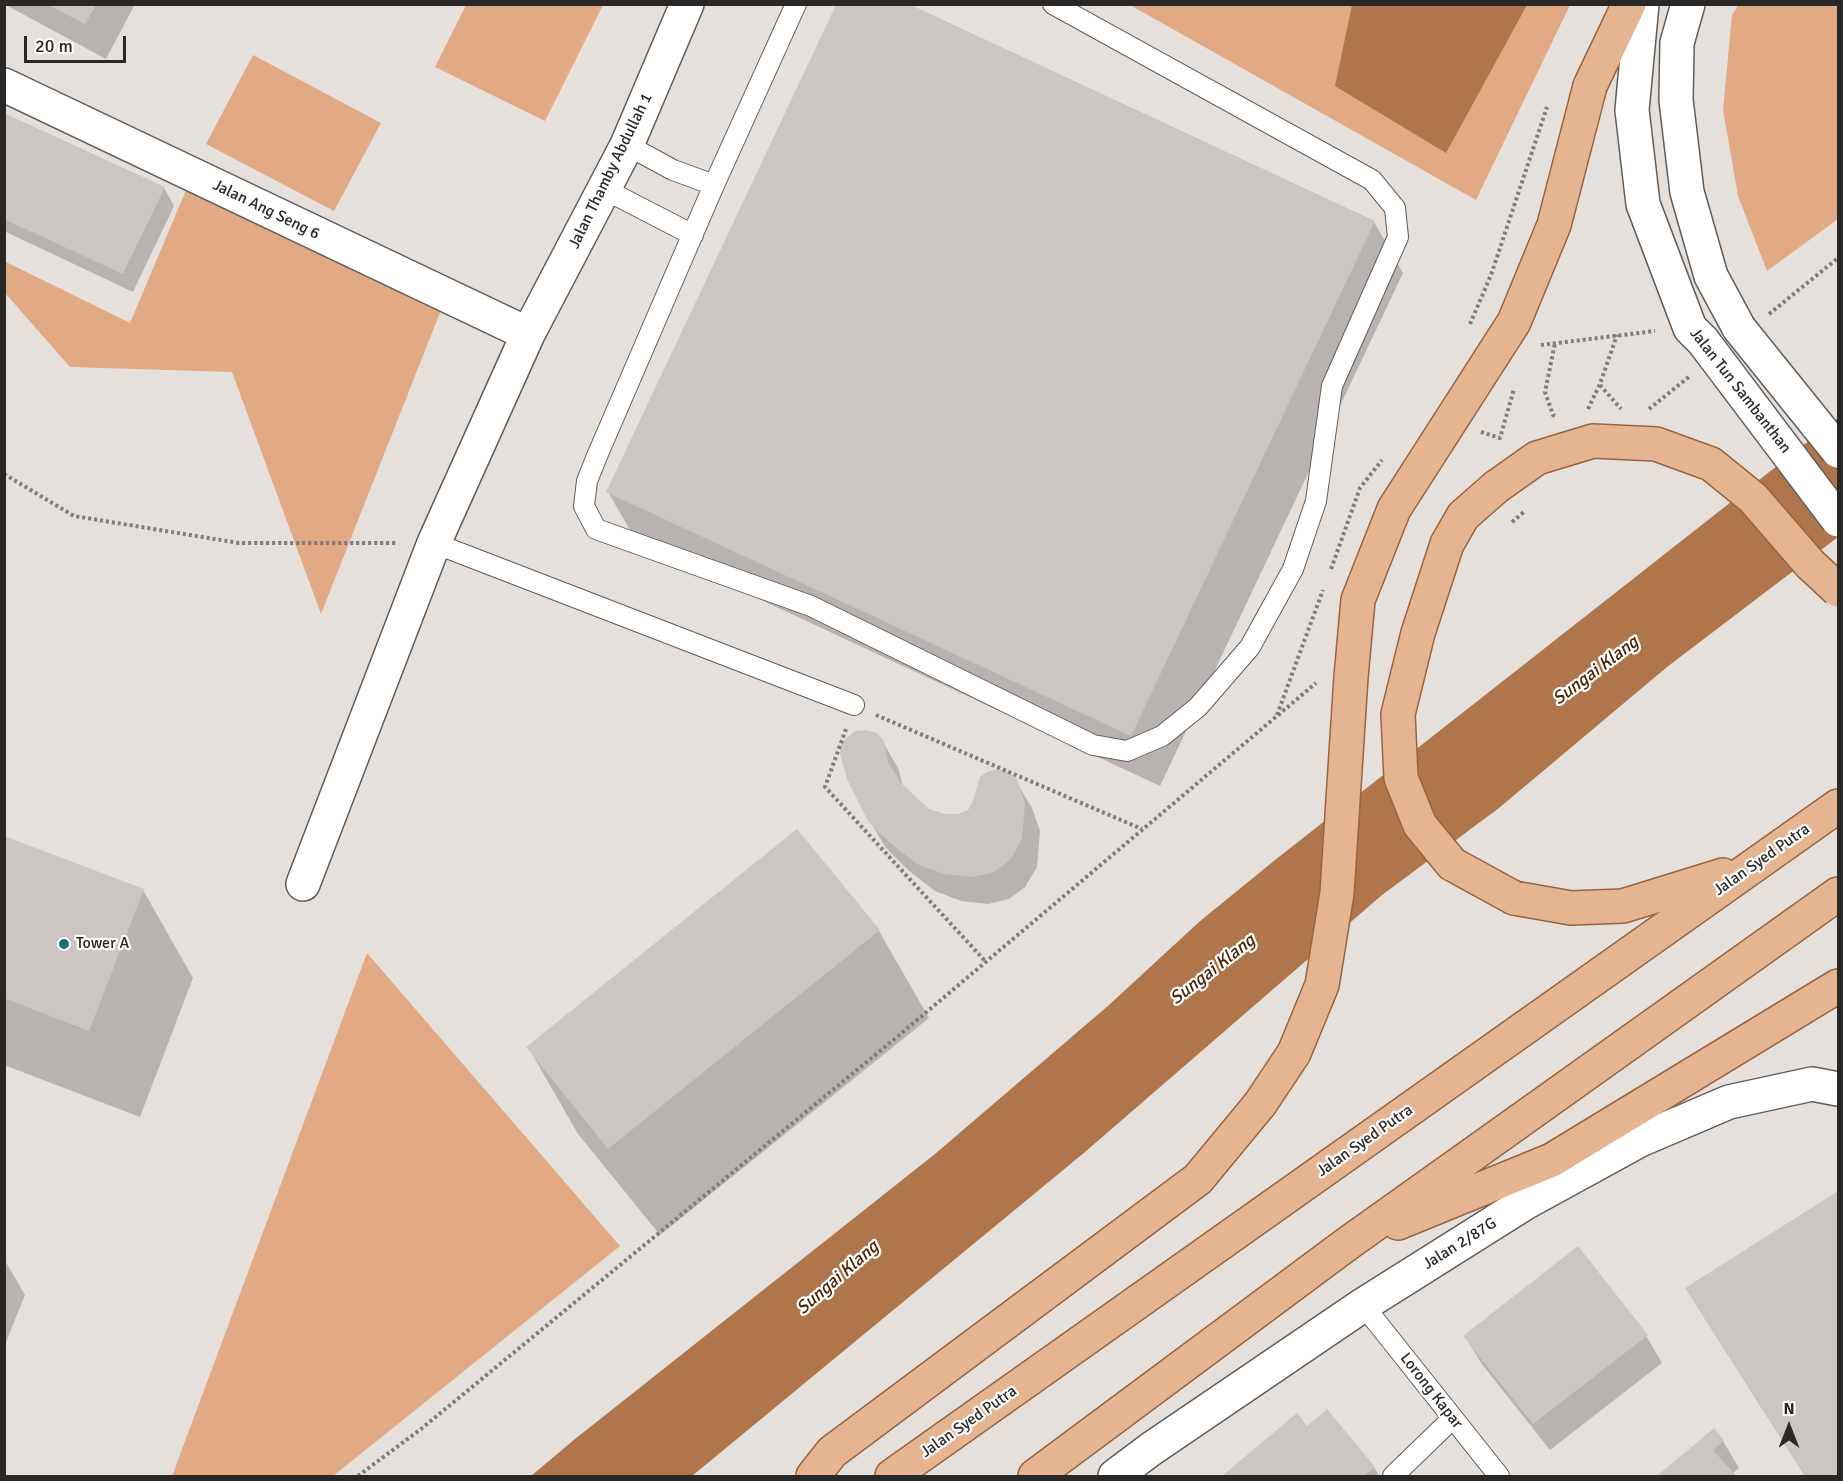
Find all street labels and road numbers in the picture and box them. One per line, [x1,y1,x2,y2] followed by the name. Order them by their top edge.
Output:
[565,90,657,252] street label: Jalan Thamby Abdullah 1
[209,176,323,244] street label: Jalan Ang Seng 6
[1685,325,1795,457] street label: Jalan Tun Sambanthan
[1710,820,1814,900] street label: Jalan Syed Putra
[1313,1101,1417,1181] street label: Jalan Syed Putra
[1420,1214,1500,1274] street label: Jalan 2/87G
[1395,1349,1467,1433] street label: Lorong Kapar
[917,1382,1021,1462] street label: Jalan Syed Putra

